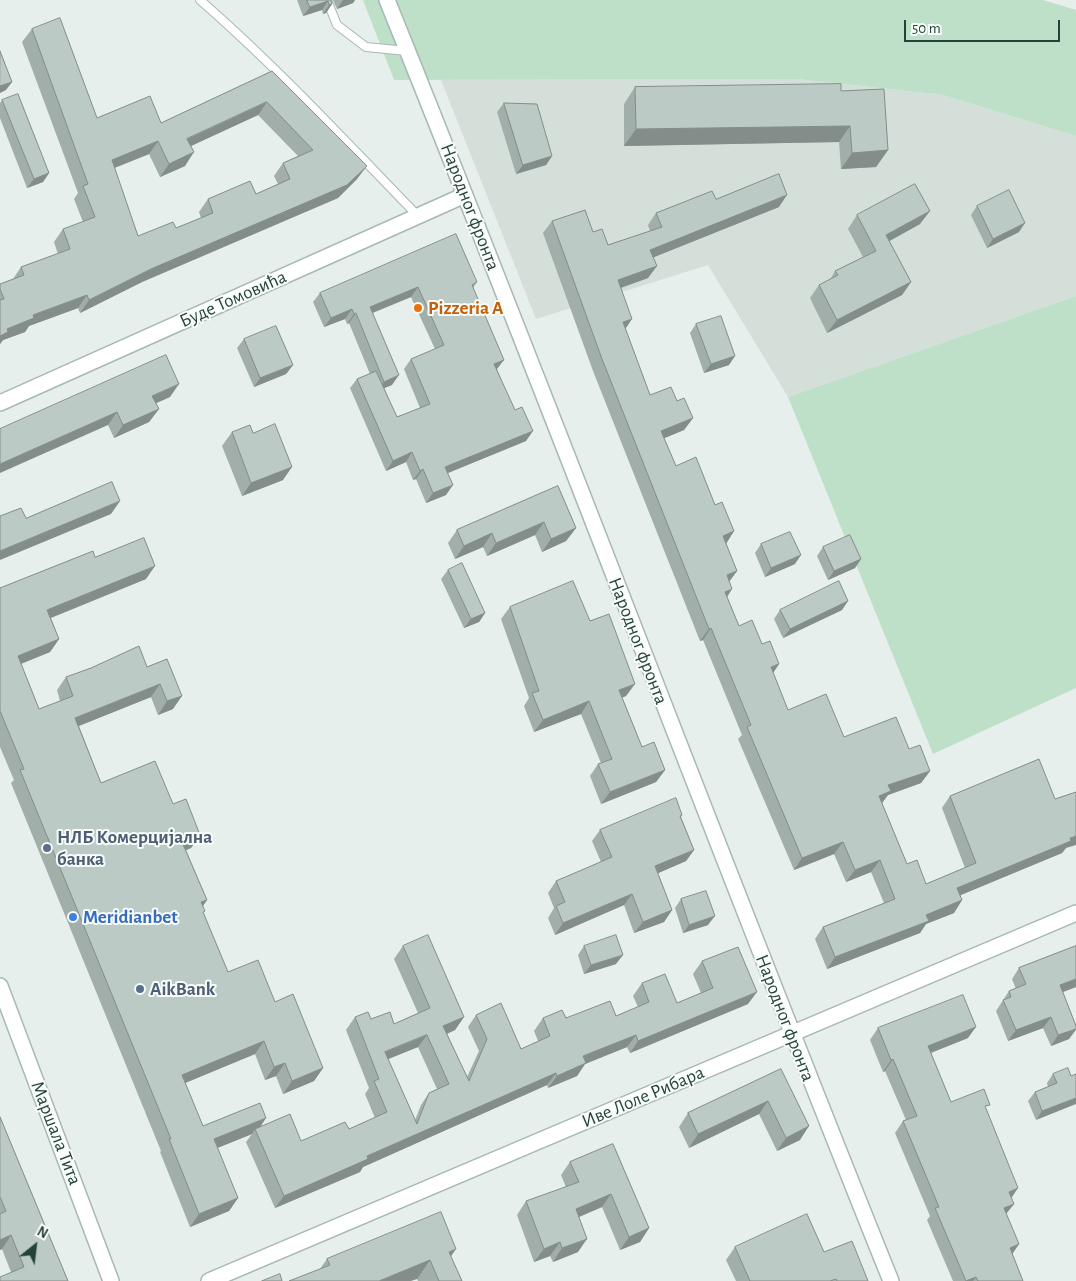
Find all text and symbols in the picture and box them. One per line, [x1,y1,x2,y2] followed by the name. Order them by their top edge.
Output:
[906,10,1062,42] scale bar
[912,21,941,36] text: 50 m
[435,140,505,274] street label: Народног фронта
[176,265,290,333] street label: Буде Томовића
[428,297,503,319] place label: Pizzeria A
[412,302,424,314] marker: Pizzeria A
[603,574,673,708] street label: Народног фронта
[57,826,212,870] place label: НЛБ Комерцијална банка
[41,842,53,854] marker: НЛБ Комерцијална банка
[83,906,178,928] place label: Meridianbet
[67,911,79,923] marker: Meridianbet
[750,951,820,1085] street label: Народног фронта
[150,978,215,1000] place label: AikBank
[134,983,146,995] marker: AikBank
[578,1061,708,1133] street label: Иве Лоле Рибара
[26,1078,86,1188] street label: Маршала Тита
[10,1221,60,1271] north arrow
[35,1224,50,1241] text: N

